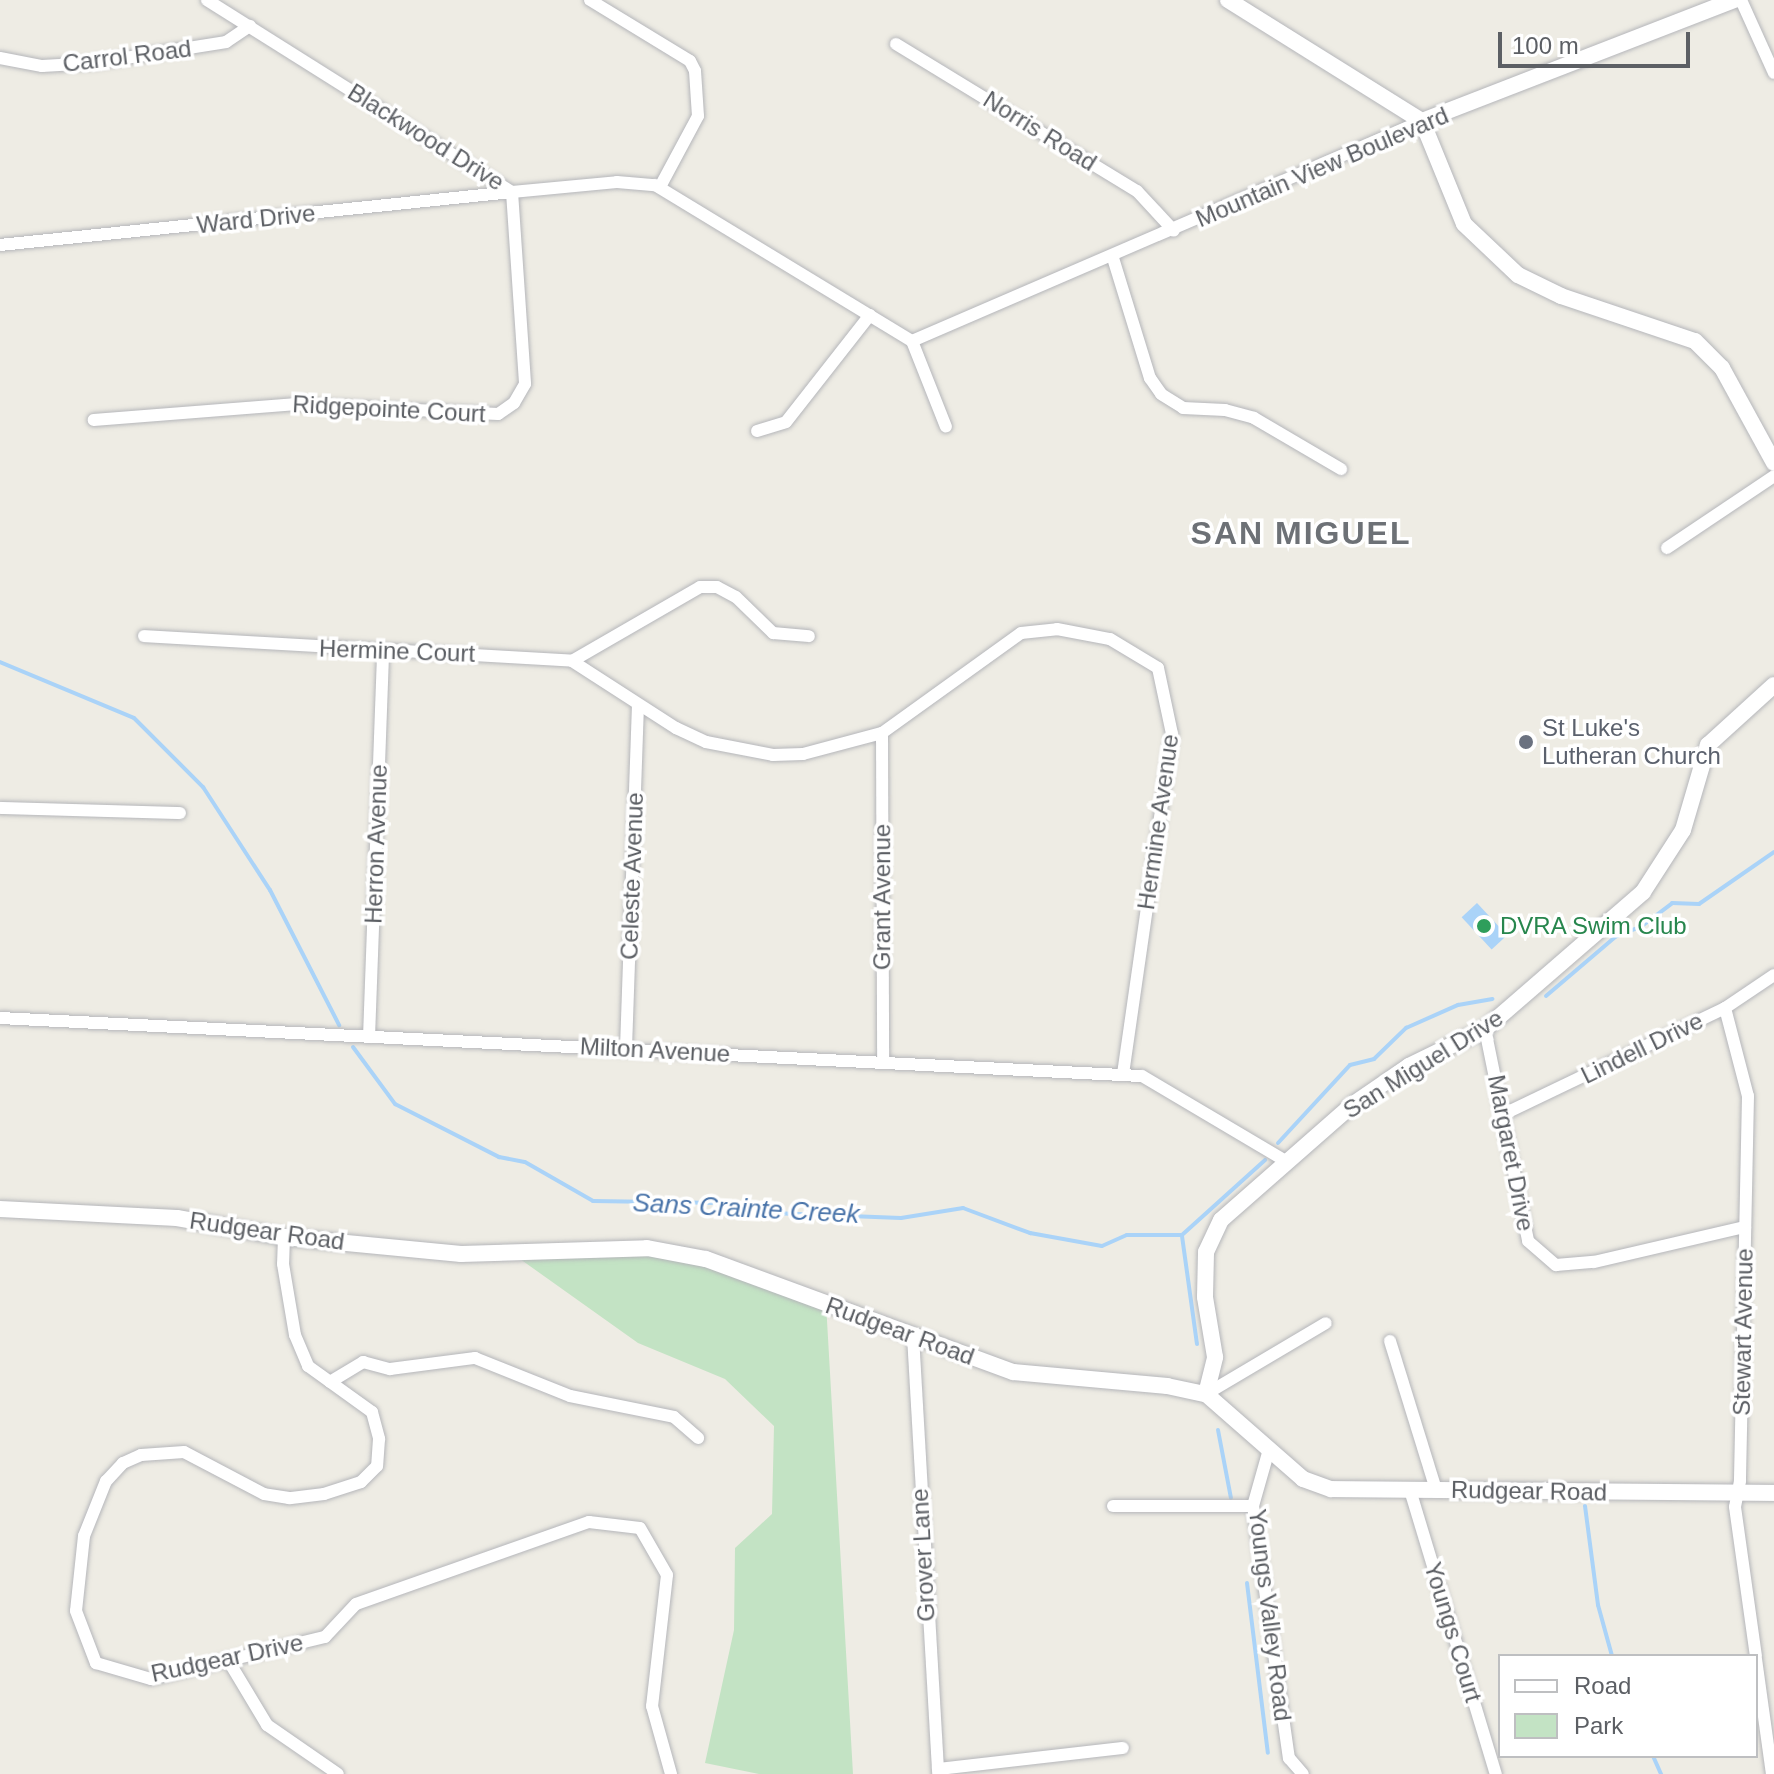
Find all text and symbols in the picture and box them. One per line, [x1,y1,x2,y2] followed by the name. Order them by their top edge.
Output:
[1502,16,1694,66] scale bar
[1512,32,1579,59] text: 100 m
[61,34,193,78] street label: Carrol Road
[343,77,509,197] street label: Blackwood Drive
[978,85,1102,177] street label: Norris Road
[1191,101,1453,233] street label: Mountain View Boulevard
[195,198,317,240] street label: Ward Drive
[292,390,486,428] street label: Ridgepointe Court
[1191,514,1411,552] district label: SAN MIGUEL
[319,634,475,668] street label: Hermine Court
[1542,714,1721,770] place label: St Luke's Lutheran Church
[1131,732,1185,912] street label: Hermine Avenue
[1517,733,1535,751] marker: St Luke's Lutheran Church
[359,763,393,925] street label: Herron Avenue
[615,791,649,961] street label: Celeste Avenue
[868,823,896,971] street label: Grant Avenue
[1500,912,1688,940] place label: DVRA Swim Club
[1475,917,1493,935] marker: DVRA Swim Club
[1338,1003,1508,1125] street label: San Miguel Drive
[1576,1006,1708,1090] street label: Lindell Drive
[579,1032,731,1068] street label: Milton Avenue
[1482,1072,1540,1234] street label: Margaret Drive
[632,1187,860,1231] water label: Sans Crainte Creek
[188,1206,346,1256] street label: Rudgear Road
[1727,1247,1759,1417] street label: Stewart Avenue
[822,1291,978,1371] street label: Rudgear Road
[1451,1475,1607,1507] street label: Rudgear Road
[905,1488,941,1622] street label: Grover Lane
[1243,1507,1297,1723] street label: Youngs Valley Road
[1418,1559,1488,1705] street label: Youngs Court
[148,1628,306,1688] street label: Rudgear Drive
[1498,1654,1758,1758] legend
[1574,1672,1631,1699] text: Road
[1574,1712,1623,1739] text: Park

